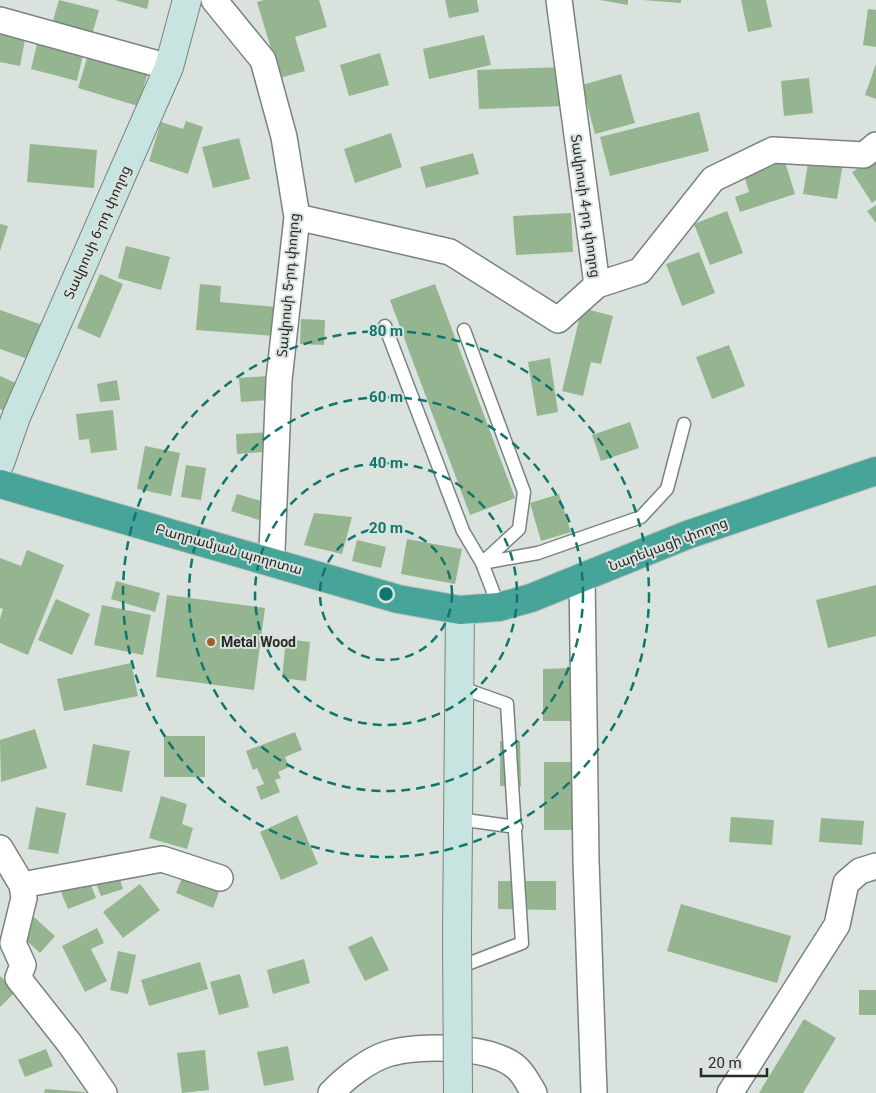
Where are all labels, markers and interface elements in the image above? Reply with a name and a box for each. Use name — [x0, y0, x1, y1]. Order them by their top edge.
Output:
street label: Տավրոսի 4-րդ փողոց — [568, 133, 604, 279]
street label: Տավրոսի 6-րդ փողոց — [60, 163, 134, 301]
street label: Տավրոսի 5-րդ փողոց — [274, 212, 302, 358]
text: 80 m — [369, 322, 403, 340]
text: 60 m — [369, 388, 403, 406]
text: 40 m — [369, 454, 403, 472]
street label: Նարեկացի փողոց — [606, 514, 730, 574]
text: 20 m — [369, 519, 403, 537]
street label: Բաղրամյան պողոտա — [154, 520, 304, 578]
centre of rings — [377, 585, 395, 603]
place label: Metal Wood — [221, 634, 296, 650]
marker: Metal Wood — [205, 636, 217, 648]
scale bar — [701, 1046, 767, 1078]
text: 20 m — [708, 1054, 742, 1072]

